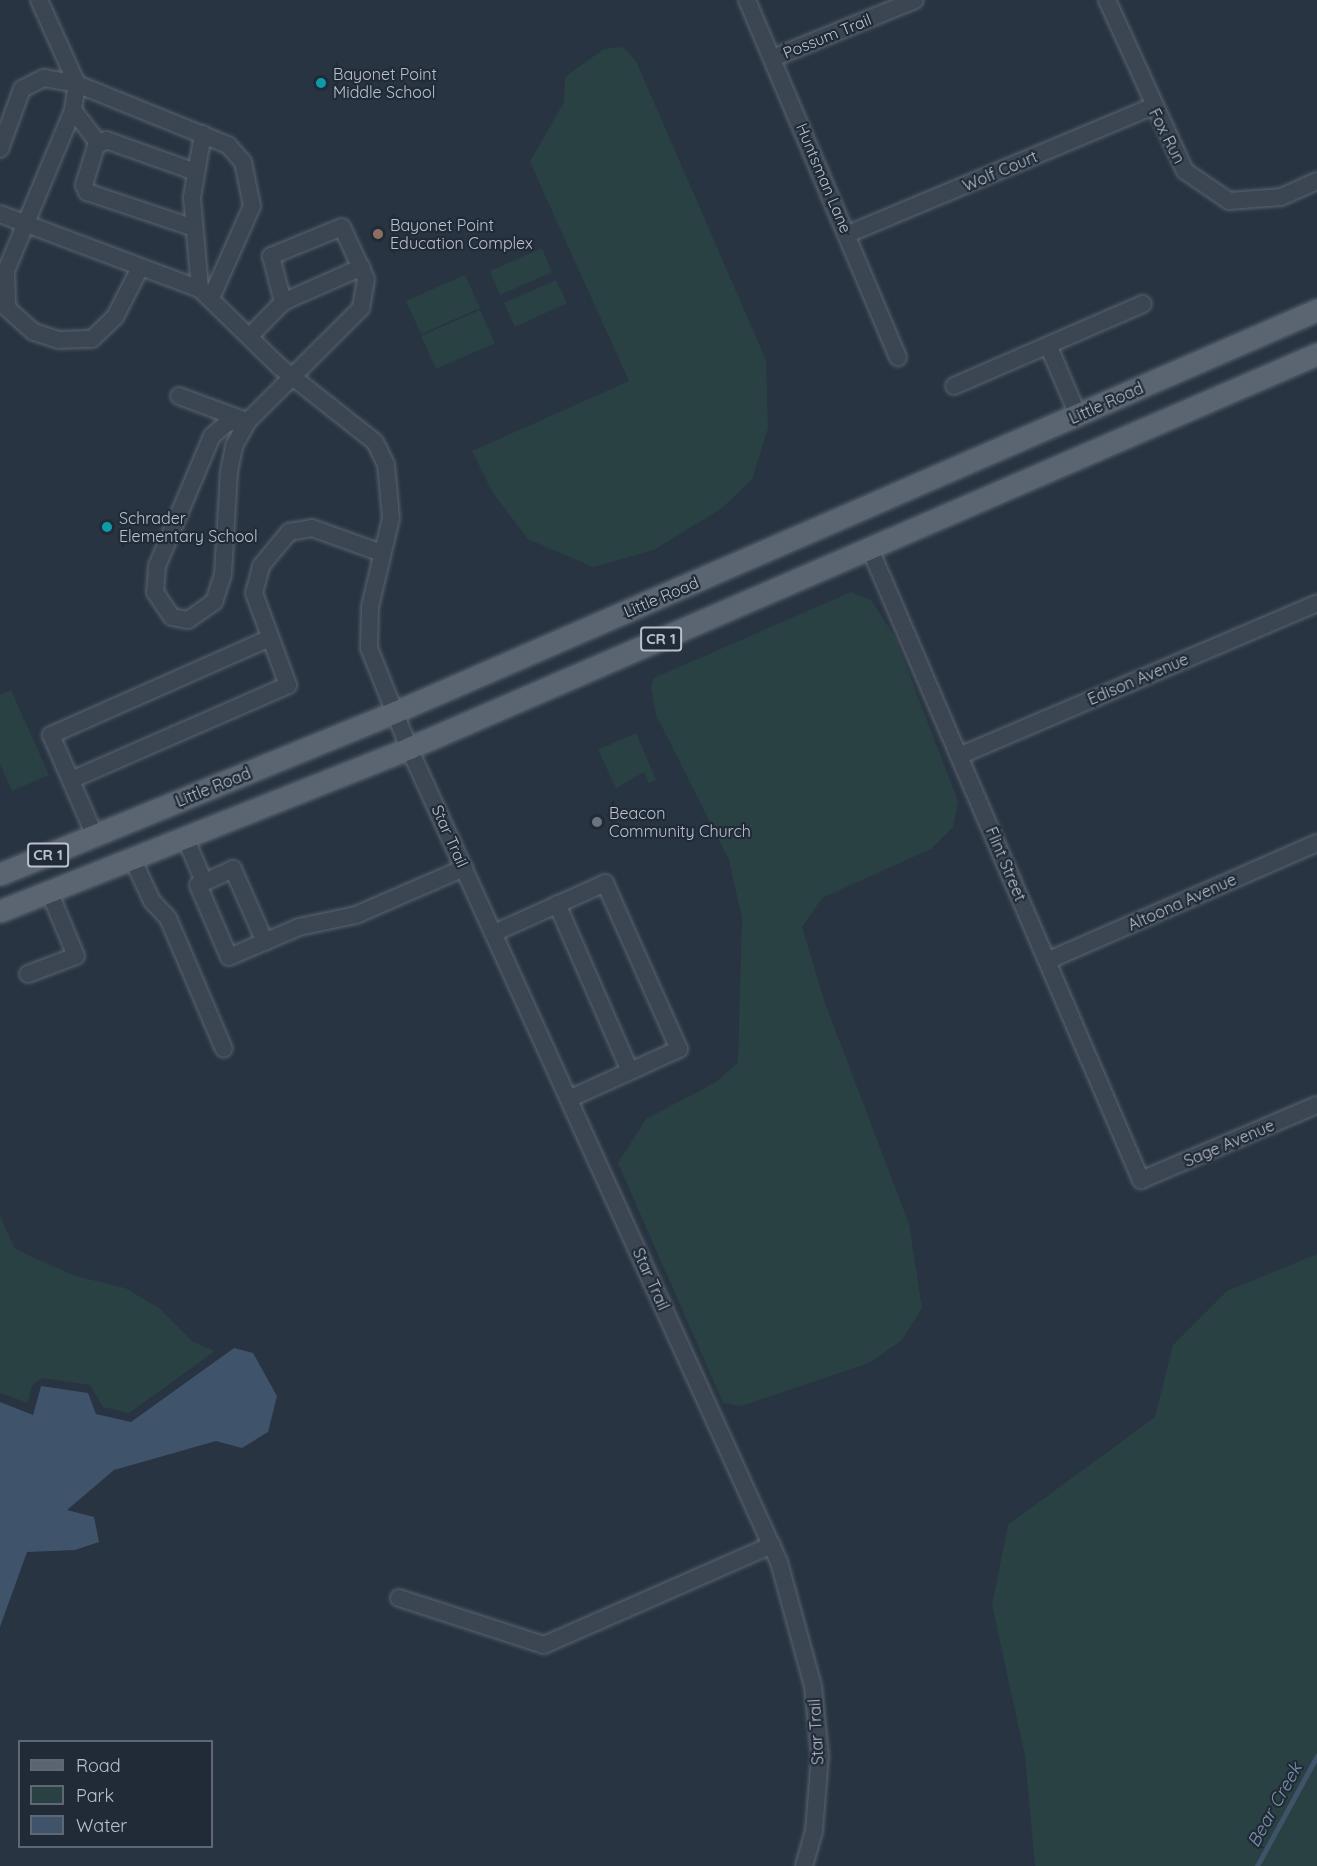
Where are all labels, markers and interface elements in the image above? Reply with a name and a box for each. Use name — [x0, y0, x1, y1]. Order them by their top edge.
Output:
street label: Possum Trail — [780, 10, 874, 62]
place label: Bayonet Point Middle School — [333, 64, 437, 102]
marker: Bayonet Point Middle School — [314, 76, 328, 90]
street label: Fox Run — [1145, 105, 1189, 167]
street label: Huntsman Lane — [792, 120, 856, 236]
street label: Wolf Court — [960, 147, 1040, 195]
place label: Bayonet Point Education Complex — [390, 215, 533, 253]
marker: Bayonet Point Education Complex — [371, 227, 385, 241]
street label: Little Road — [1066, 378, 1146, 428]
place label: Schrader Elementary School — [119, 508, 258, 546]
marker: Schrader Elementary School — [100, 520, 114, 534]
street label: Little Road — [621, 573, 701, 621]
road number: CR 1 — [640, 627, 682, 651]
street label: Edison Avenue — [1085, 649, 1191, 709]
street label: Little Road — [173, 763, 253, 811]
street label: Star Trail — [428, 802, 472, 870]
place label: Beacon Community Church — [609, 803, 751, 841]
marker: Beacon Community Church — [590, 815, 604, 829]
street label: Flint Street — [982, 824, 1030, 904]
road number: CR 1 — [27, 843, 69, 867]
street label: Altoona Avenue — [1125, 869, 1239, 935]
street label: Sage Avenue — [1181, 1115, 1277, 1171]
street label: Star Trail — [629, 1245, 673, 1313]
street label: Star Trail — [805, 1698, 827, 1766]
legend — [18, 1740, 213, 1848]
text: Road — [76, 1754, 121, 1777]
water label: Bear Creek — [1243, 1759, 1307, 1851]
text: Park — [76, 1784, 114, 1807]
text: Water — [76, 1814, 127, 1837]

